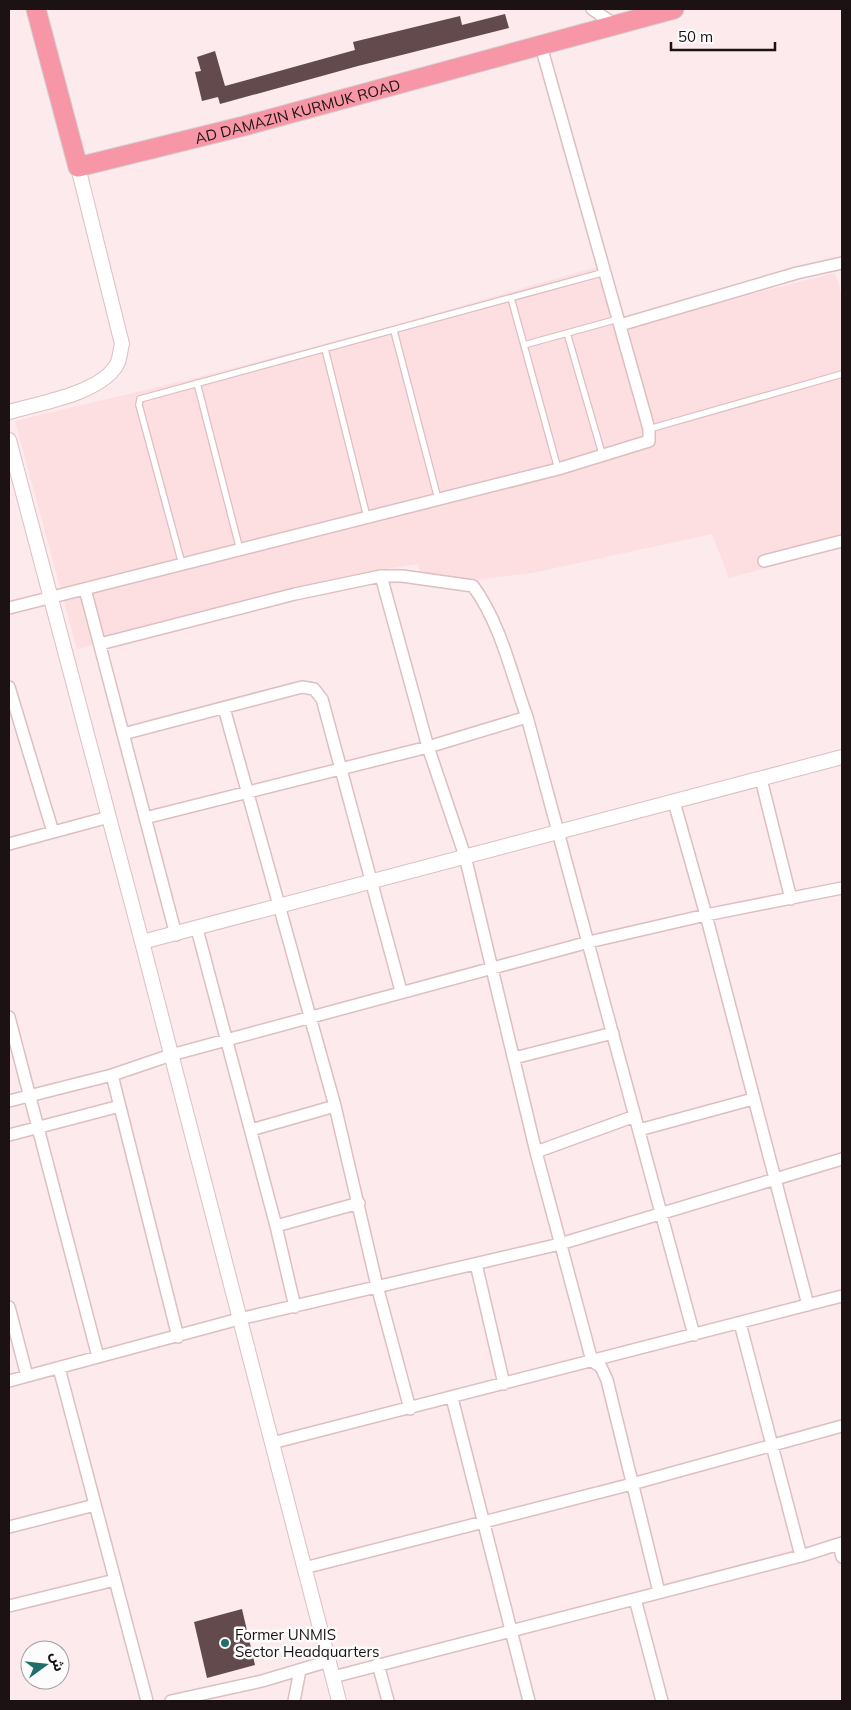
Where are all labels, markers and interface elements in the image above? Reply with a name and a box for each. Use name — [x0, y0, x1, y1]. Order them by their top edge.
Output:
scale bar — [671, 20, 775, 52]
text: 50 m — [678, 27, 713, 46]
street label: AD DAMAZIN KURMUK ROAD — [193, 74, 402, 147]
place label: Former UNMIS Sector Headquarters — [235, 1625, 379, 1661]
marker: Former UNMIS Sector Headquarters — [219, 1637, 231, 1649]
north arrow — [20, 1640, 70, 1690]
text: ش — [46, 1650, 69, 1673]

